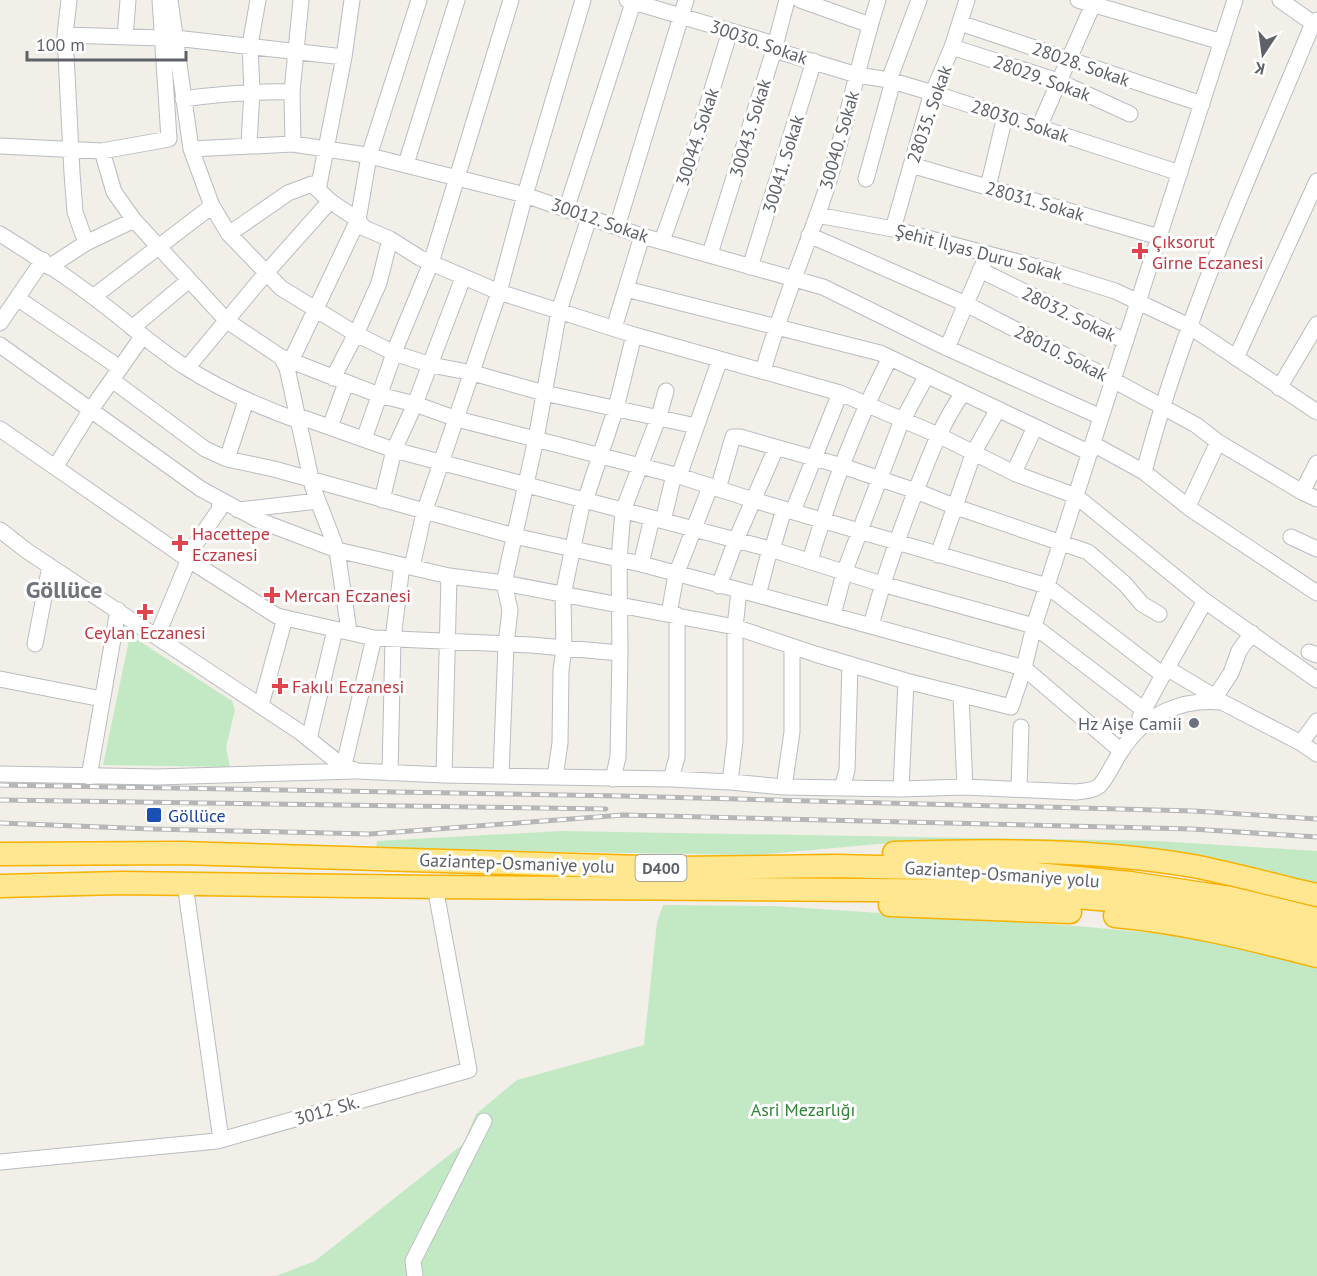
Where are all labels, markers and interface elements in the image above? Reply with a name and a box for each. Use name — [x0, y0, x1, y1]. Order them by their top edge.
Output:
street label: 30030. Sokak — [707, 15, 811, 70]
scale bar — [27, 24, 186, 62]
north arrow — [1233, 24, 1293, 84]
text: 100 m — [36, 33, 85, 56]
street label: 28028. Sokak — [1029, 37, 1133, 92]
street label: 28029. Sokak — [990, 50, 1094, 106]
text: K — [1252, 58, 1267, 79]
street label: 28035. Sokak — [902, 62, 957, 166]
street label: 30043. Sokak — [724, 76, 776, 180]
street label: 30044. Sokak — [670, 85, 724, 189]
street label: 30040. Sokak — [814, 88, 864, 192]
street label: 28030. Sokak — [968, 94, 1072, 148]
street label: 30041. Sokak — [757, 112, 809, 216]
street label: 28031. Sokak — [983, 176, 1087, 226]
street label: 30012. Sokak — [548, 193, 652, 248]
street label: Şehit İlyas Duru Sokak — [893, 219, 1065, 285]
place label: Çıksorut Girne Eczanesi — [1152, 230, 1264, 274]
marker: Çıksorut Girne Eczanesi — [1133, 244, 1147, 258]
street label: 28032. Sokak — [1018, 281, 1120, 347]
street label: 28010. Sokak — [1010, 320, 1112, 386]
place label: Hacettepe Eczanesi — [192, 522, 270, 566]
marker: Hacettepe Eczanesi — [173, 536, 187, 550]
district label: Göllüce — [26, 574, 102, 605]
place label: Mercan Eczanesi — [284, 584, 411, 607]
marker: Mercan Eczanesi — [265, 588, 279, 602]
marker: Ceylan Eczanesi — [138, 605, 152, 619]
place label: Ceylan Eczanesi — [84, 621, 206, 644]
place label: Fakılı Eczanesi — [292, 675, 404, 698]
marker: Fakılı Eczanesi — [273, 679, 287, 693]
place label: Hz Aişe Camii — [1078, 712, 1182, 735]
marker: Hz Aişe Camii — [1187, 716, 1201, 730]
place label: Göllüce — [168, 804, 226, 827]
marker: Göllüce — [145, 806, 163, 824]
street label: Gaziantep-Osmaniye yolu — [419, 848, 615, 878]
road number: D400 — [636, 855, 686, 881]
street label: Gaziantep-Osmaniye yolu — [904, 856, 1100, 892]
street label: 3012 Sk. — [292, 1090, 362, 1130]
park label: Asri Mezarlığı — [751, 1098, 855, 1121]

